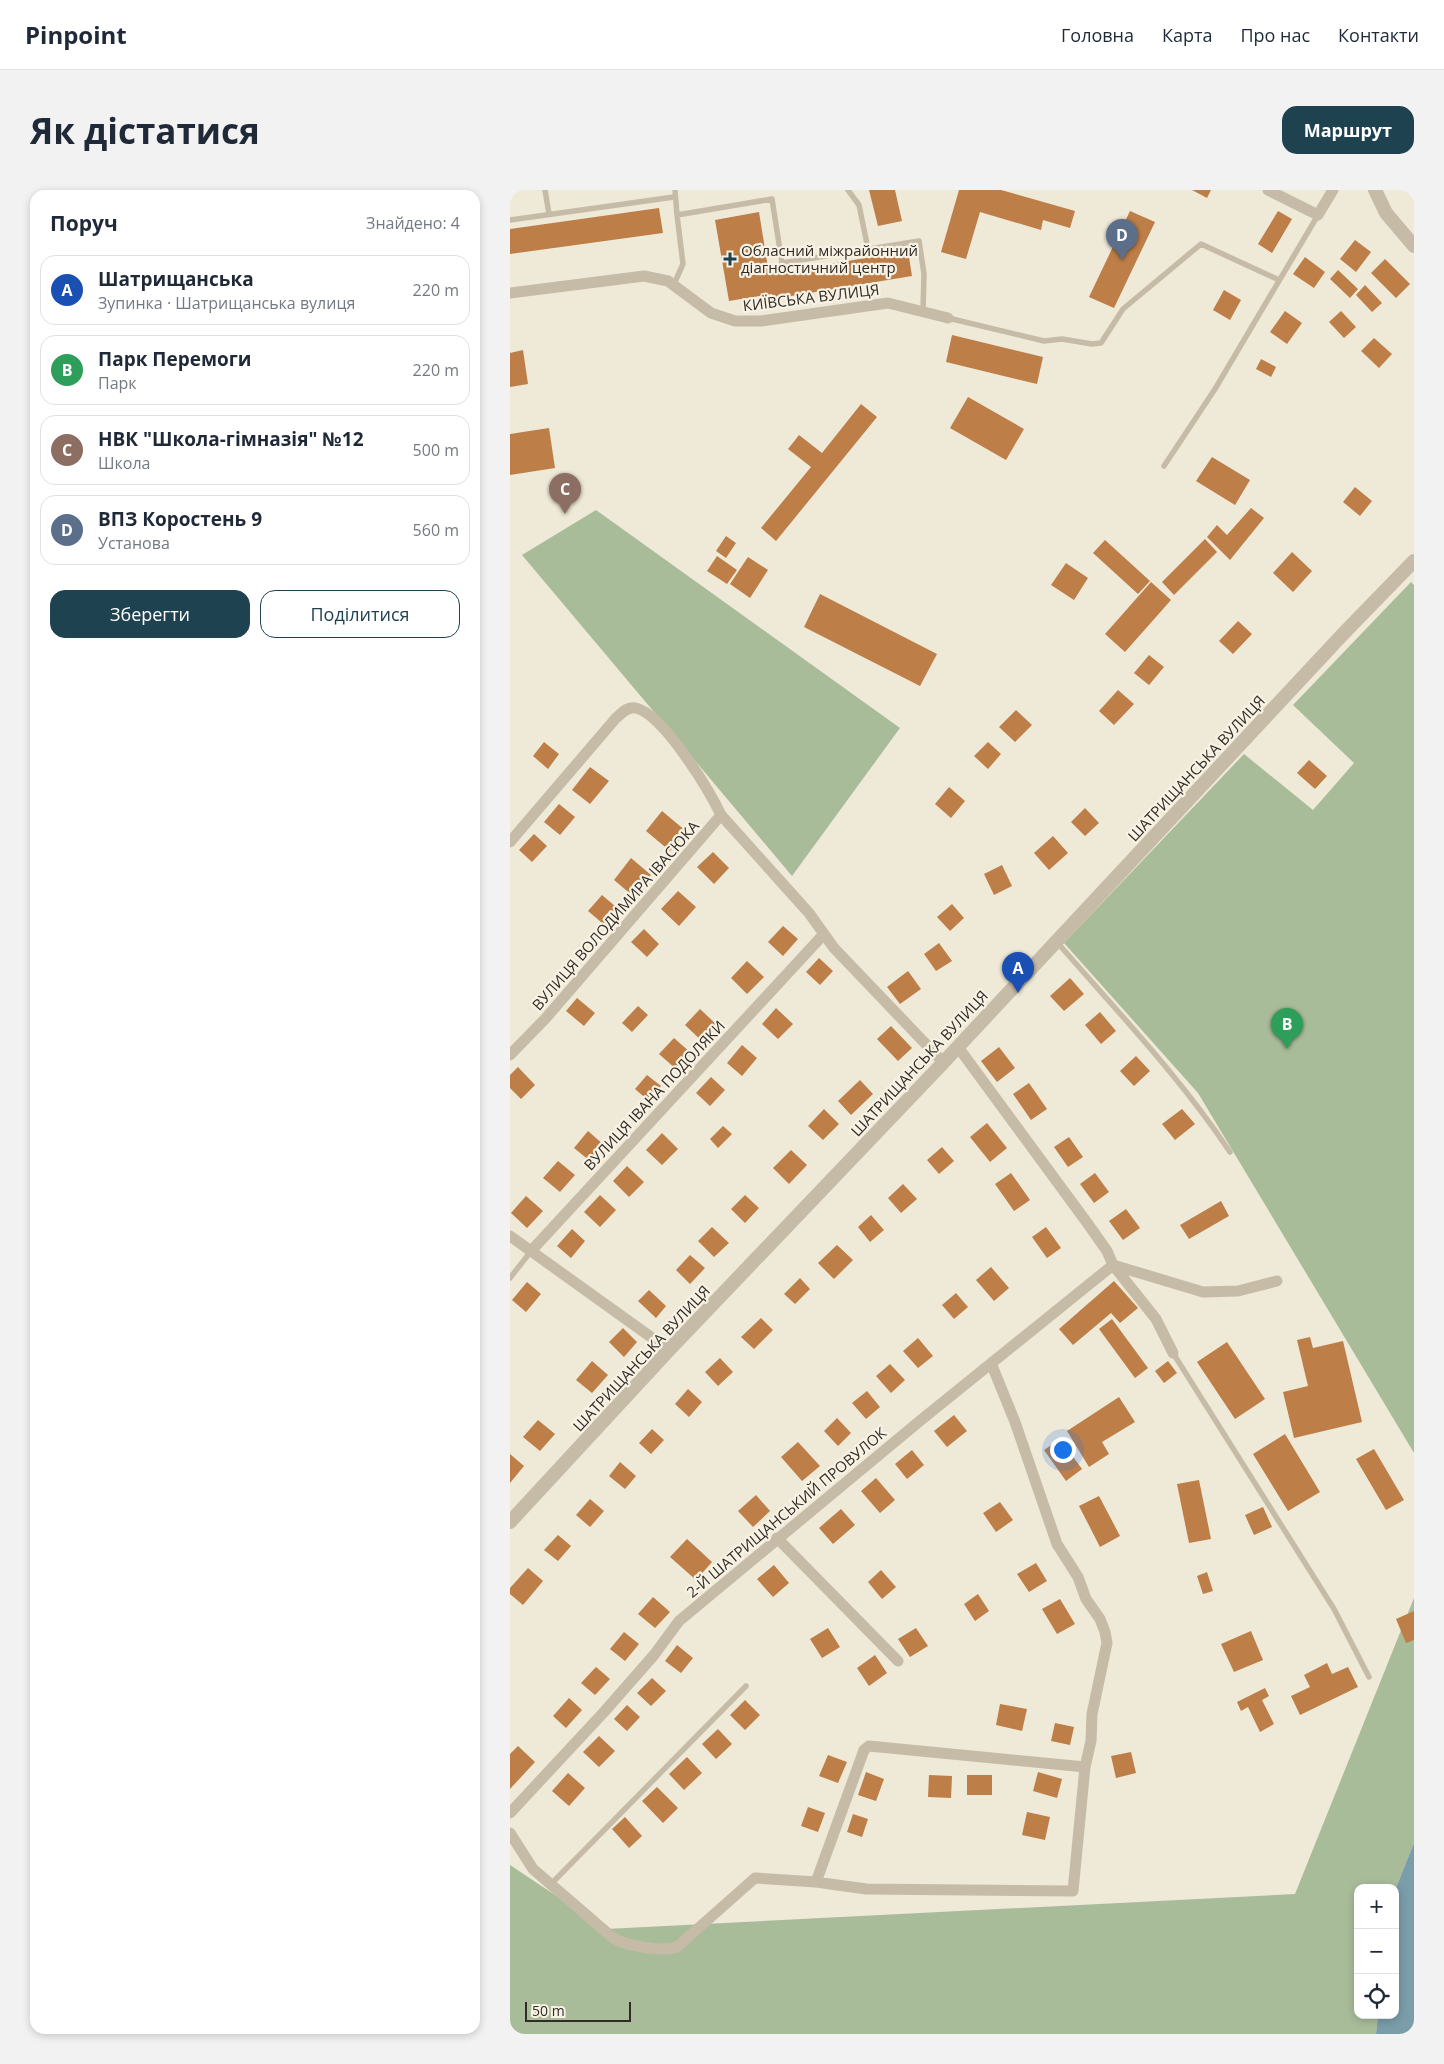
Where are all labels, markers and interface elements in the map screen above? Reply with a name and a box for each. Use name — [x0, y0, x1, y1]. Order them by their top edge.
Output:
text: Pinpoint — [25, 18, 127, 51]
text: Головна — [1061, 23, 1134, 47]
text: Карта — [1162, 23, 1212, 47]
text: Про нас — [1240, 23, 1310, 47]
text: Контакти — [1338, 23, 1419, 47]
button: Маршрут — [1282, 106, 1414, 154]
text: Як дістатися — [30, 107, 260, 154]
text: Поруч — [50, 209, 118, 237]
text: Знайдено: 4 — [366, 212, 460, 234]
pin: D — [1106, 219, 1138, 260]
place label: Обласний міжрайонний діагностичний центр — [741, 240, 918, 277]
marker: Обласний міжрайонний діагностичний центр — [723, 252, 737, 266]
text: Шатрищанська — [98, 266, 254, 292]
text: A — [61, 279, 73, 301]
text: 220 m — [413, 279, 459, 301]
street label: КИЇВСЬКА ВУЛИЦЯ — [742, 279, 880, 315]
text: Зупинка · Шатрищанська вулиця — [98, 292, 355, 314]
text: Парк Перемоги — [98, 346, 252, 372]
text: B — [62, 359, 72, 381]
text: 220 m — [413, 359, 459, 381]
text: Парк — [98, 372, 137, 394]
text: НВК "Школа-гімназія" №12 — [98, 426, 364, 452]
text: C — [62, 439, 72, 461]
text: 500 m — [413, 439, 459, 461]
text: Школа — [98, 452, 150, 474]
pin: C — [549, 473, 581, 514]
text: ВПЗ Коростень 9 — [98, 506, 262, 532]
text: D — [61, 519, 73, 541]
text: 560 m — [413, 519, 459, 541]
text: Установа — [98, 532, 170, 554]
button: Зберегти — [50, 590, 250, 638]
button: Поділитися — [260, 590, 460, 638]
street label: ШАТРИЩАНСЬКА ВУЛИЦЯ — [1123, 691, 1269, 845]
street label: ВУЛИЦЯ ВОЛОДИМИРА ІВАСЮКА — [527, 816, 703, 1014]
pin: A — [1002, 952, 1034, 993]
street label: ШАТРИЩАНСЬКА ВУЛИЦЯ — [846, 986, 992, 1140]
pin: B — [1271, 1008, 1303, 1049]
street label: ВУЛИЦЯ ІВАНА ПОДОЛЯКИ — [579, 1016, 729, 1174]
street label: ШАТРИЩАНСЬКА ВУЛИЦЯ — [568, 1281, 714, 1435]
street label: 2-Й ШАТРИЩАНСЬКИЙ ПРОВУЛОК — [682, 1422, 891, 1602]
your location — [1050, 1437, 1076, 1463]
map controls — [1354, 1884, 1399, 2019]
button: + — [1354, 1884, 1399, 1929]
button: − — [1354, 1929, 1399, 1974]
button: locate — [1354, 1974, 1399, 2019]
scale bar — [525, 1999, 631, 2022]
text: 50 m — [532, 2001, 565, 2020]

